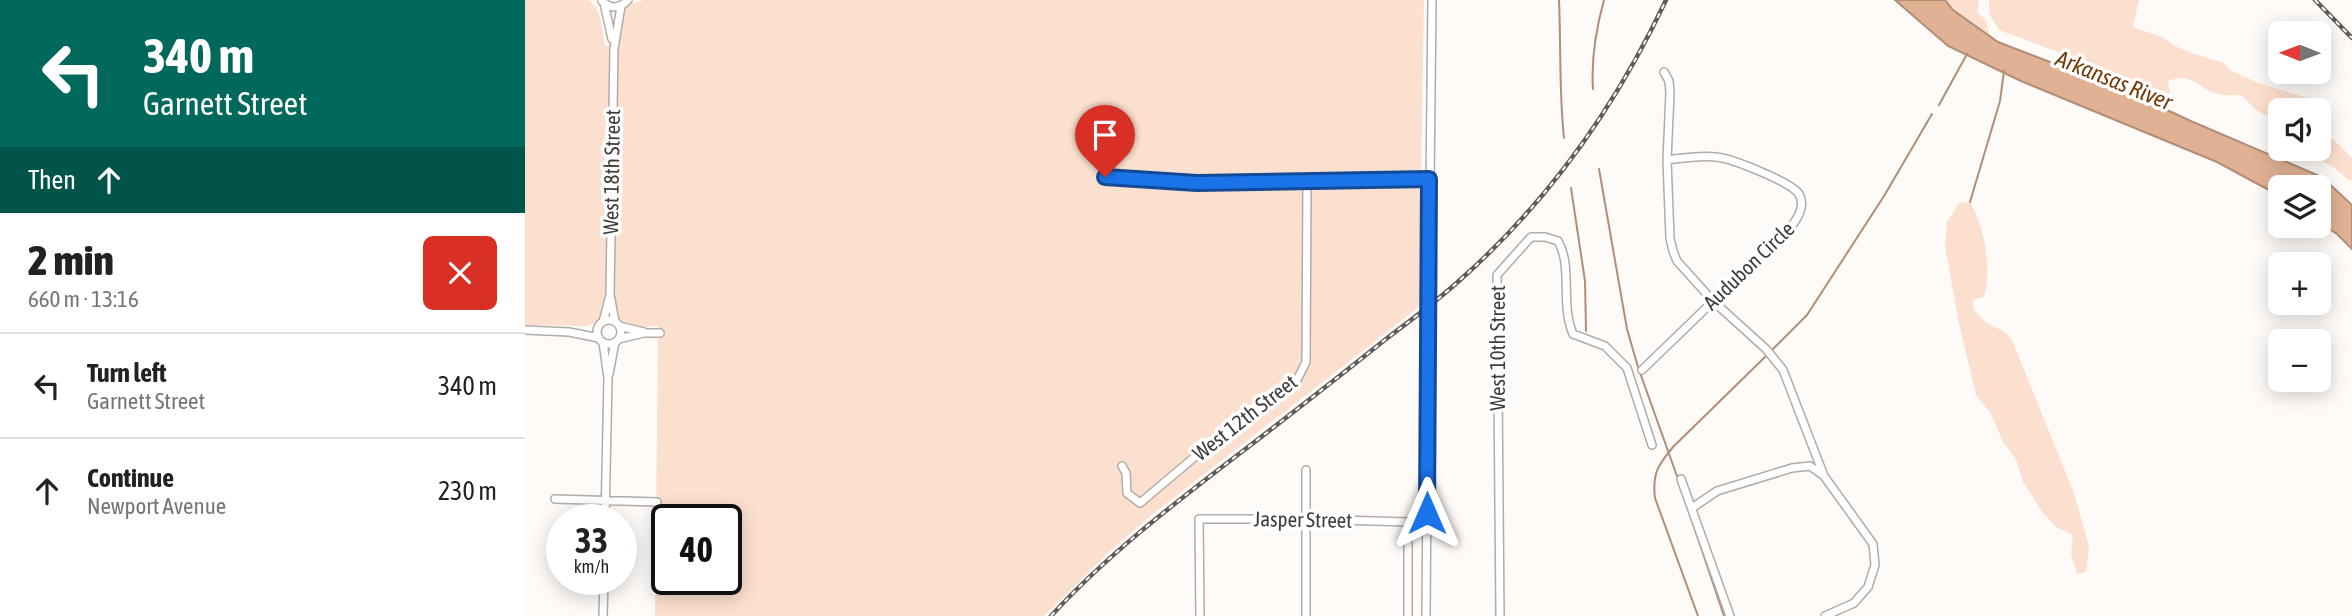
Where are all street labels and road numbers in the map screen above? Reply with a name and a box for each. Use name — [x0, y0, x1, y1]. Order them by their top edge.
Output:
street label: West 18th Street — [598, 109, 624, 235]
street label: Audubon Circle — [1698, 216, 1799, 314]
street label: West 10th Street — [1485, 285, 1509, 411]
street label: West 12th Street — [1188, 369, 1301, 465]
street label: Jasper Street — [1254, 506, 1352, 532]

